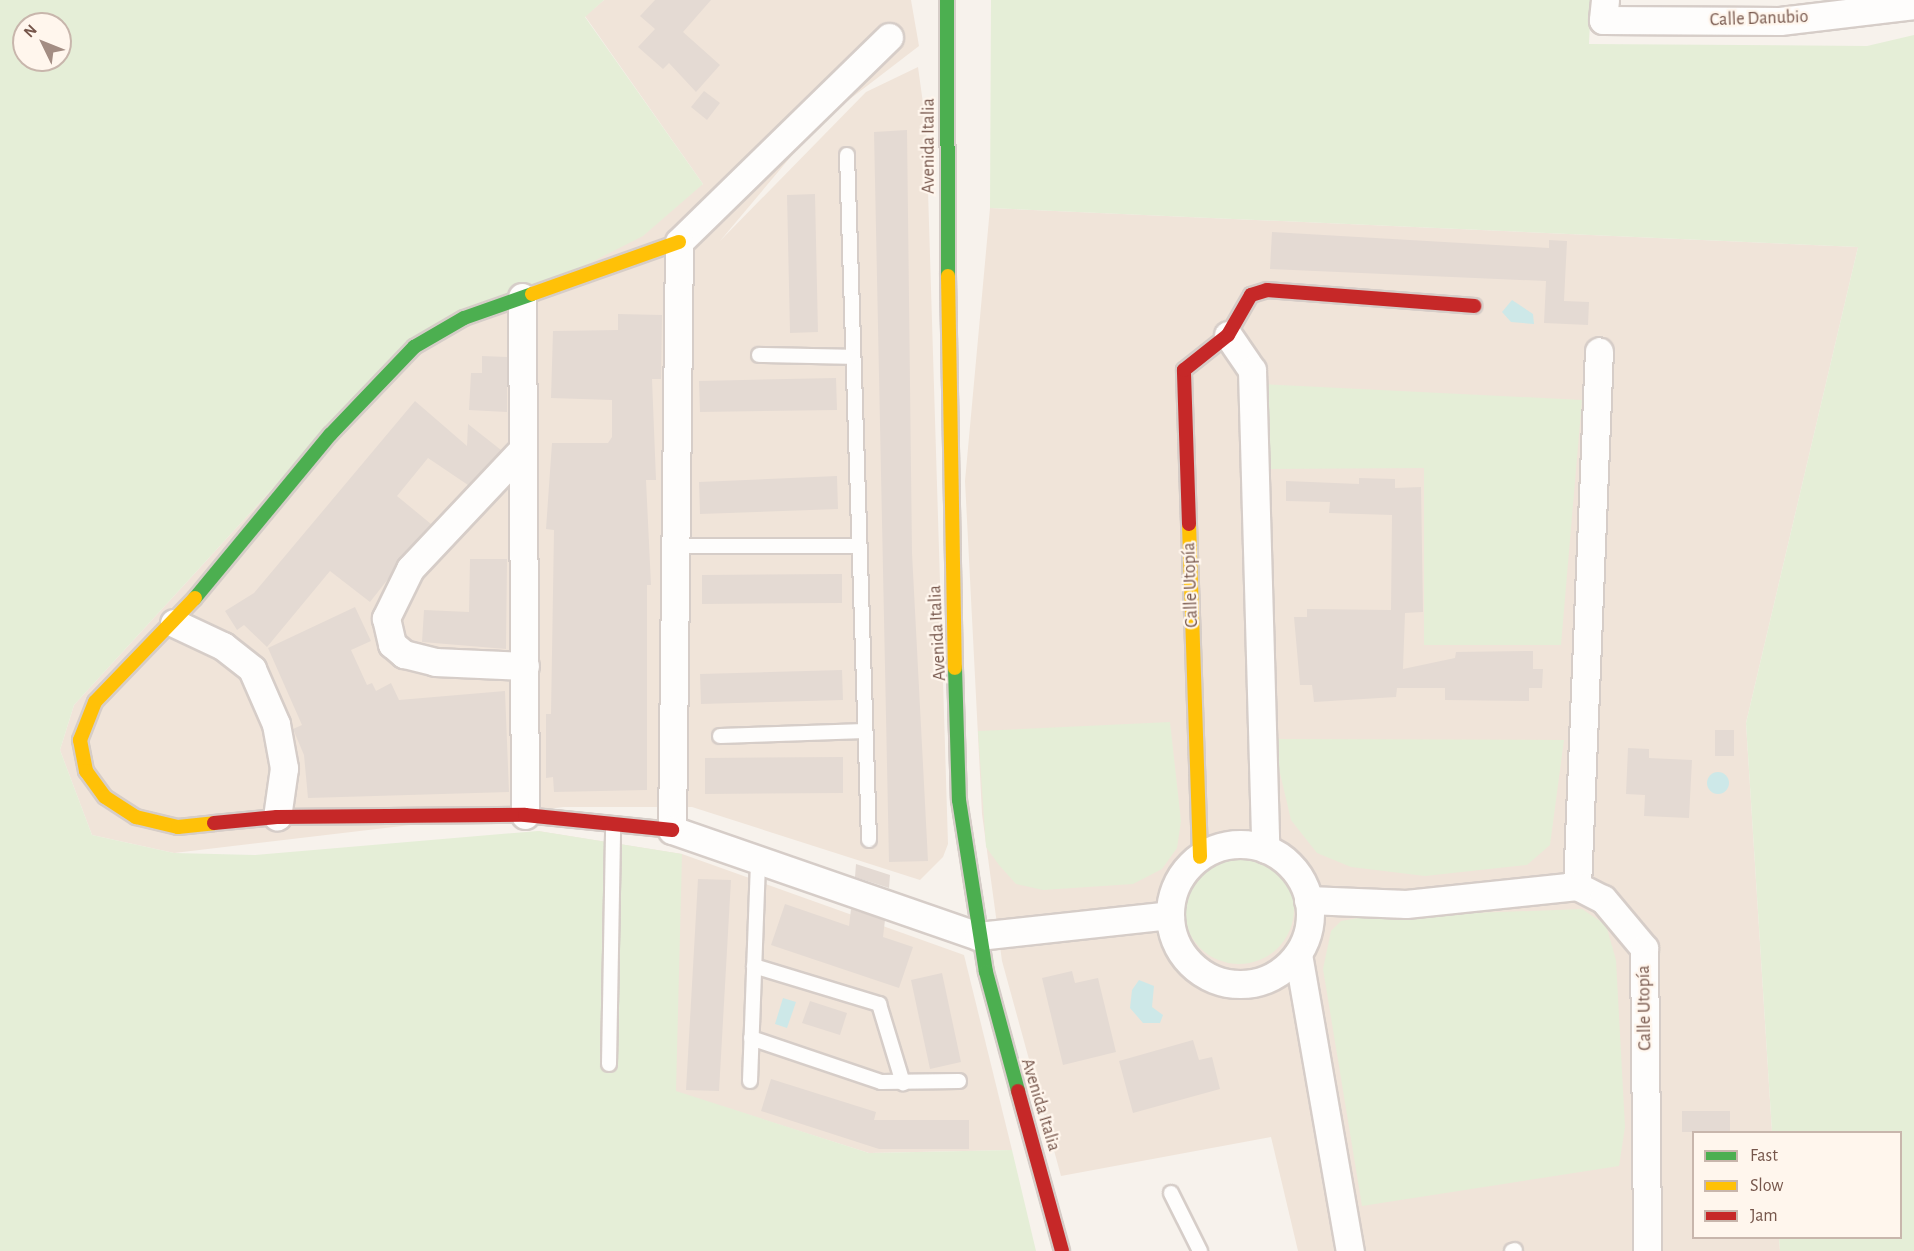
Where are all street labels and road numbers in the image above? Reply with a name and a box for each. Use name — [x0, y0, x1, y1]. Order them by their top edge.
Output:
street label: Calle Danubio — [1709, 6, 1809, 32]
street label: Avenida Italia — [918, 98, 940, 194]
street label: Calle Utopía — [1179, 542, 1203, 628]
street label: Avenida Italia — [925, 585, 951, 681]
street label: Calle Utopía — [1633, 965, 1657, 1051]
street label: Avenida Italia — [1016, 1056, 1064, 1154]

